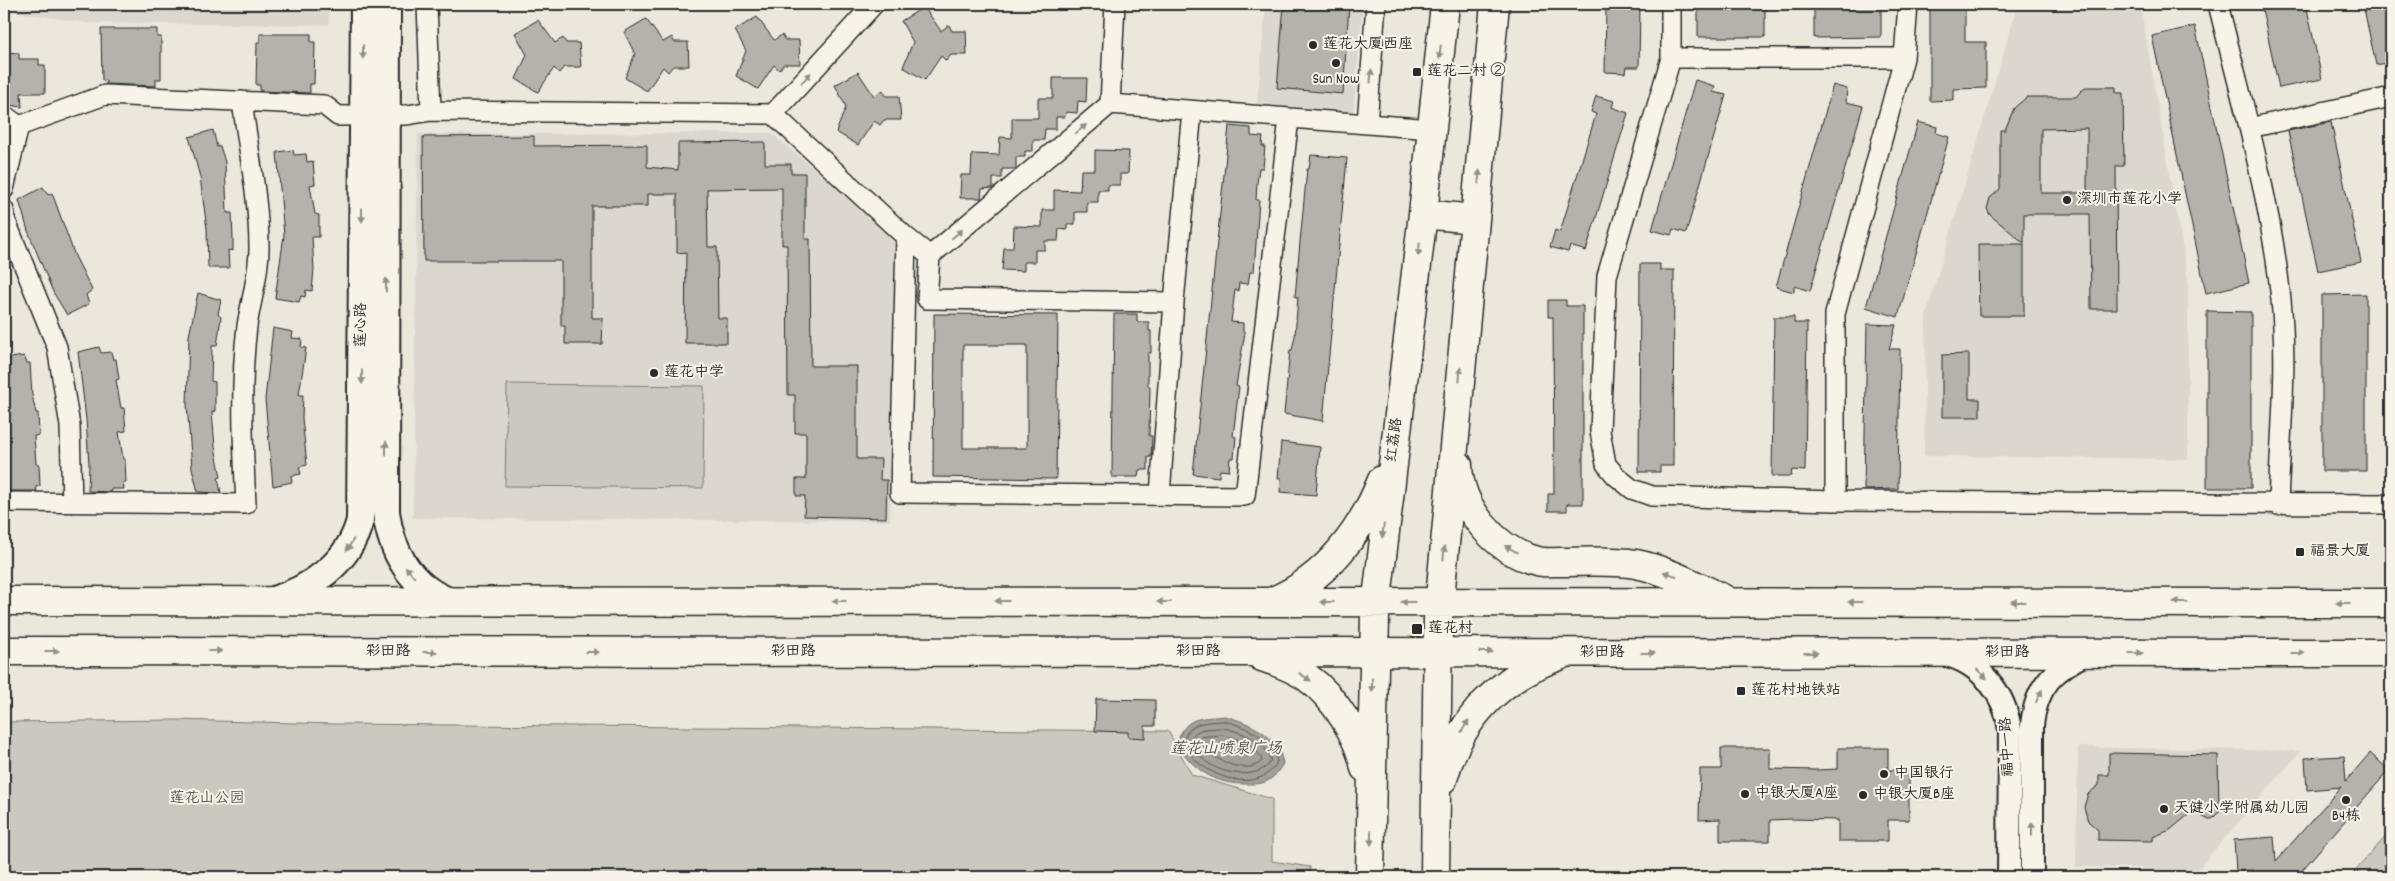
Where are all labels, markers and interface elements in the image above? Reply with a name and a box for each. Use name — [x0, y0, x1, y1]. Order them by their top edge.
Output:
place label: 莲花大厦西座 — [1323, 34, 1413, 56]
marker: 莲花大厦西座 — [1307, 39, 1319, 51]
one-way arrow — [359, 45, 367, 61]
one-way arrow — [1436, 45, 1444, 61]
marker: Sun Now — [1330, 57, 1342, 69]
place label: 莲花二村 ② — [1427, 61, 1505, 83]
marker: 莲花二村 ② — [1411, 66, 1423, 78]
one-way arrow — [1367, 68, 1375, 84]
place label: Sun Now — [1312, 69, 1360, 91]
one-way arrow — [800, 72, 812, 84]
one-way arrow — [1075, 123, 1087, 135]
one-way arrow — [1475, 169, 1483, 185]
place label: 深圳市莲花小学 — [2077, 189, 2182, 211]
marker: 深圳市莲花小学 — [2061, 194, 2073, 206]
one-way arrow — [358, 207, 366, 223]
one-way arrow — [950, 228, 963, 239]
one-way arrow — [1415, 241, 1423, 257]
one-way arrow — [382, 277, 390, 293]
street label: 莲心路 — [351, 302, 373, 348]
place label: 莲花中学 — [664, 362, 724, 384]
one-way arrow — [1457, 366, 1465, 382]
marker: 莲花中学 — [648, 367, 660, 379]
one-way arrow — [358, 370, 366, 386]
street label: 红荔路 — [1381, 416, 1409, 464]
one-way arrow — [382, 440, 390, 456]
one-way arrow — [1379, 524, 1387, 540]
one-way arrow — [346, 538, 355, 551]
place label: 福景大厦 — [2310, 541, 2370, 563]
one-way arrow — [1440, 545, 1448, 561]
one-way arrow — [1505, 545, 1518, 554]
marker: 福景大厦 — [2294, 546, 2306, 558]
one-way arrow — [404, 567, 416, 579]
one-way arrow — [1662, 570, 1677, 578]
one-way arrow — [831, 597, 847, 605]
one-way arrow — [994, 597, 1010, 605]
one-way arrow — [1156, 598, 1172, 606]
one-way arrow — [1319, 598, 1335, 606]
one-way arrow — [1399, 598, 1415, 606]
one-way arrow — [1847, 598, 1863, 606]
one-way arrow — [2009, 598, 2025, 606]
one-way arrow — [2172, 598, 2188, 606]
one-way arrow — [2334, 599, 2350, 607]
place label: 莲花村 — [1428, 618, 1473, 640]
marker: 莲花村 — [1410, 622, 1424, 636]
street label: 彩田路 — [365, 641, 411, 663]
street label: 彩田路 — [770, 641, 816, 663]
street label: 彩田路 — [1175, 641, 1221, 663]
street label: 彩田路 — [1579, 642, 1625, 664]
street label: 彩田路 — [1984, 642, 2030, 664]
one-way arrow — [45, 647, 61, 655]
one-way arrow — [207, 647, 223, 655]
one-way arrow — [422, 648, 438, 656]
one-way arrow — [585, 648, 601, 656]
one-way arrow — [1478, 648, 1494, 656]
one-way arrow — [1641, 649, 1657, 657]
one-way arrow — [1803, 649, 1819, 657]
one-way arrow — [2128, 649, 2144, 657]
one-way arrow — [2290, 649, 2306, 657]
one-way arrow — [1975, 668, 1987, 680]
one-way arrow — [1298, 672, 1311, 682]
one-way arrow — [1368, 678, 1376, 694]
place label: 莲花村地铁站 — [1751, 680, 1841, 702]
marker: 莲花村地铁站 — [1735, 685, 1747, 697]
one-way arrow — [2035, 689, 2043, 703]
street label: 福中一路 — [1995, 716, 2021, 778]
one-way arrow — [1461, 720, 1470, 733]
water label: 莲花山喷泉广场 — [1170, 738, 1283, 761]
place label: 中国银行 — [1894, 763, 1954, 785]
marker: 中国银行 — [1878, 768, 1890, 780]
place label: 中银大厦A座 — [1755, 783, 1838, 805]
place label: 中银大厦B座 — [1873, 784, 1955, 806]
park label: 莲花山公园 — [169, 788, 245, 810]
marker: 中银大厦A座 — [1739, 788, 1751, 800]
marker: 中银大厦B座 — [1857, 789, 1869, 801]
marker: B4栋 — [2340, 794, 2352, 806]
place label: 天健小学附属幼儿园 — [2174, 798, 2309, 820]
marker: 天健小学附属幼儿园 — [2158, 803, 2170, 815]
place label: B4栋 — [2332, 806, 2360, 828]
one-way arrow — [2028, 820, 2036, 836]
one-way arrow — [1367, 830, 1375, 846]

